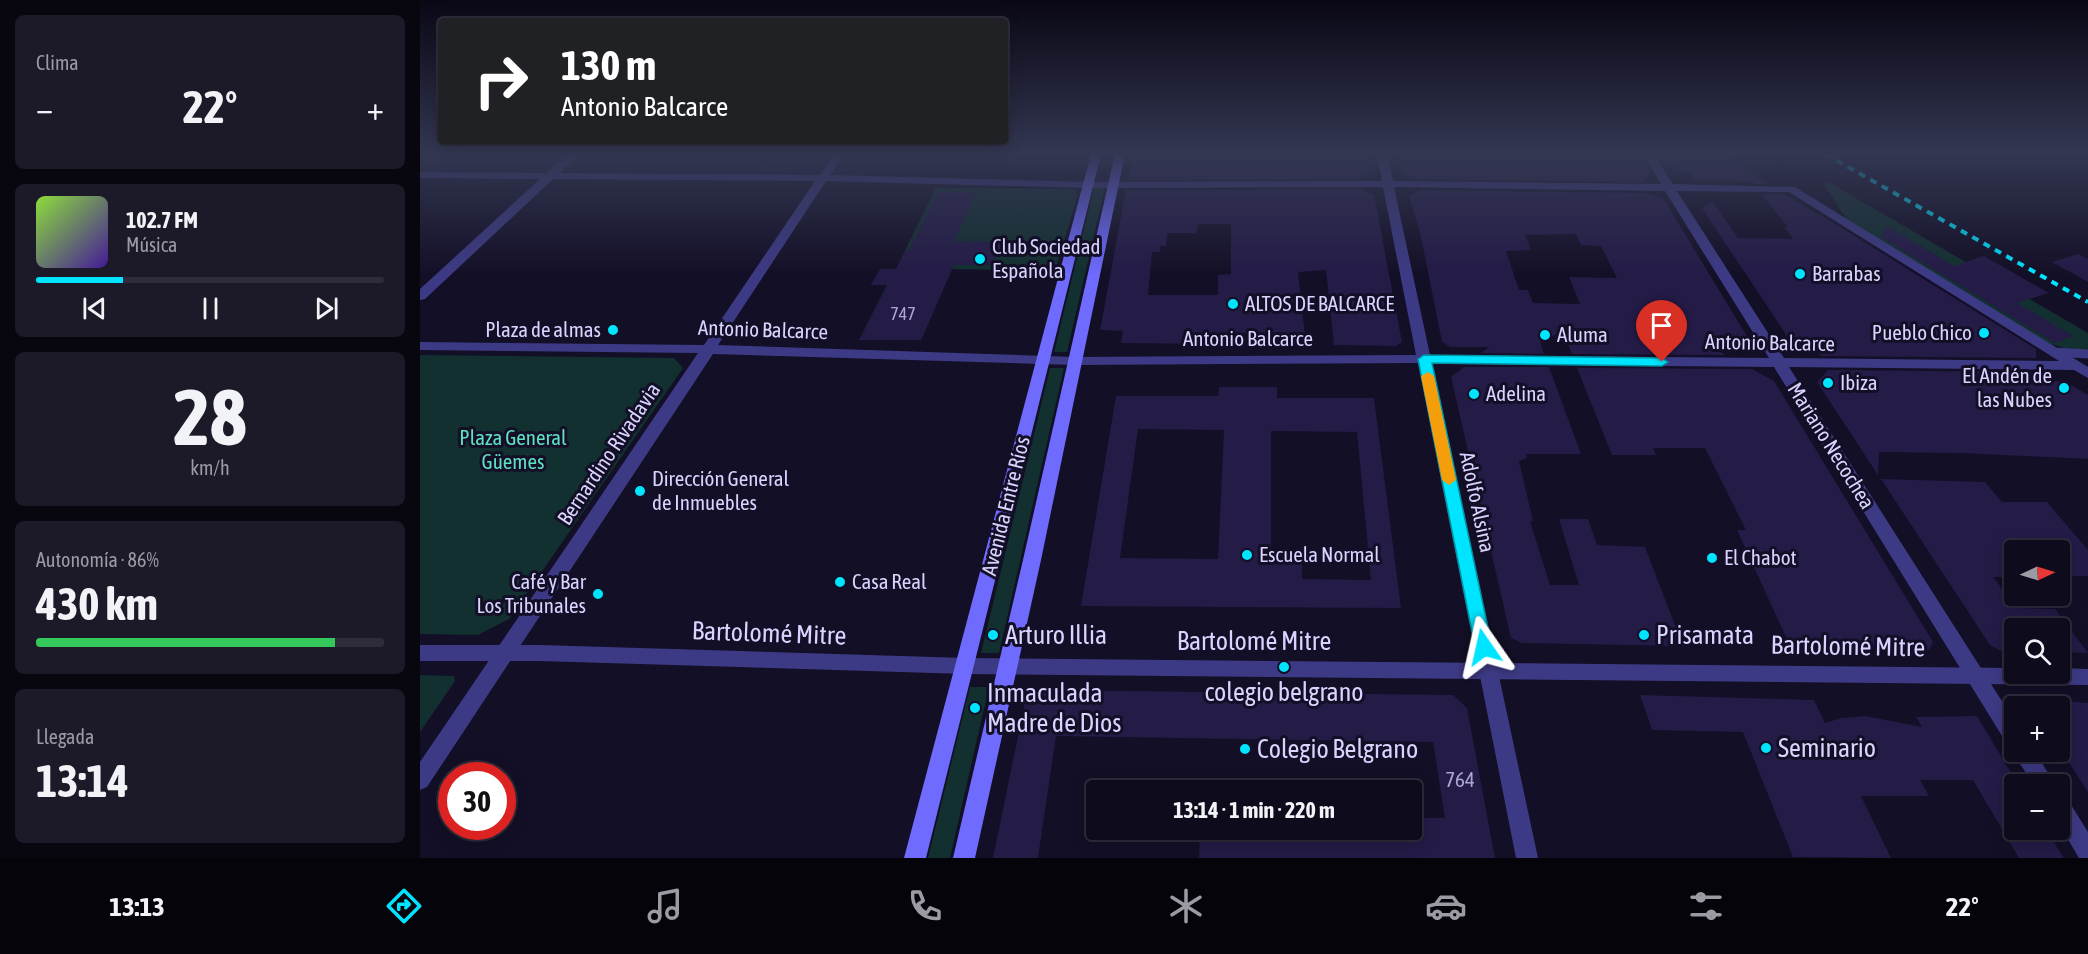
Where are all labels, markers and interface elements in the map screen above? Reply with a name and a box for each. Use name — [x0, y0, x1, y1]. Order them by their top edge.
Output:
text: 130 m — [561, 41, 656, 89]
icon: right — [462, 42, 540, 120]
text: Clima — [36, 51, 79, 74]
text: 22° — [183, 81, 237, 133]
text: − — [36, 89, 53, 127]
text: + — [367, 89, 384, 127]
text: Antonio Balcarce — [561, 91, 728, 122]
text: 102.7 FM — [126, 207, 198, 233]
text: Música — [126, 233, 177, 256]
place label: Club Sociedad Española — [992, 234, 1100, 282]
marker: Club Sociedad Española — [973, 252, 987, 266]
place label: Barrabas — [1812, 261, 1881, 285]
marker: Barrabas — [1793, 267, 1807, 281]
place label: ALTOS DE BALCARCE — [1245, 291, 1394, 315]
icon: previous — [78, 292, 111, 325]
icon: pause — [194, 292, 227, 325]
icon: next — [310, 292, 343, 325]
marker: ALTOS DE BALCARCE — [1226, 297, 1240, 311]
pin — [1636, 300, 1687, 362]
house number: 747 — [890, 303, 916, 324]
icon: arrive — [1645, 309, 1678, 342]
street label: Antonio Balcarce — [698, 315, 828, 343]
place label: Plaza de almas — [485, 317, 601, 341]
place label: Pueblo Chico — [1872, 320, 1972, 344]
place label: Aluma — [1557, 322, 1608, 346]
marker: Plaza de almas — [606, 323, 620, 337]
street label: Antonio Balcarce — [1183, 326, 1313, 350]
marker: Pueblo Chico — [1977, 326, 1991, 340]
marker: Aluma — [1538, 328, 1552, 342]
street label: Antonio Balcarce — [1705, 329, 1835, 355]
place label: El Andén de las Nubes — [1962, 363, 2052, 411]
place label: Ibiza — [1840, 370, 1877, 394]
text: 28 — [173, 372, 247, 462]
marker: Ibiza — [1821, 376, 1835, 390]
street label: Bernardino Rivadavia — [552, 378, 665, 529]
street label: Mariano Necochea — [1783, 378, 1880, 513]
place label: Adelina — [1486, 381, 1546, 405]
marker: El Andén de las Nubes — [2057, 381, 2071, 395]
marker: Adelina — [1467, 387, 1481, 401]
park label: Plaza General Güemes — [459, 425, 567, 473]
street label: Avenida Entre Ríos — [976, 434, 1034, 578]
street label: Adolfo Alsina — [1456, 449, 1500, 554]
text: km/h — [190, 456, 230, 479]
place label: Dirección General de Inmuebles — [652, 466, 789, 514]
marker: Dirección General de Inmuebles — [633, 484, 647, 498]
north arrow — [2004, 540, 2070, 606]
map controls — [2004, 540, 2070, 840]
place label: Escuela Normal — [1259, 542, 1380, 566]
place label: El Chabot — [1724, 545, 1797, 569]
text: Autonomía · 86% — [36, 548, 159, 571]
marker: Escuela Normal — [1240, 548, 1254, 562]
marker: El Chabot — [1705, 551, 1719, 565]
place label: Café y Bar Los Tribunales — [476, 569, 587, 617]
place label: Casa Real — [852, 569, 927, 593]
marker: Casa Real — [833, 575, 847, 589]
text: 430 km — [36, 578, 158, 630]
marker: Café y Bar Los Tribunales — [591, 587, 605, 601]
street label: Bartolomé Mitre — [691, 615, 847, 651]
position arrow — [1452, 615, 1516, 679]
button: search — [2004, 618, 2070, 684]
place label: Arturo Illia — [1005, 620, 1107, 650]
place label: Prisamata — [1656, 620, 1754, 650]
street label: Bartolomé Mitre — [1177, 626, 1331, 656]
marker: Arturo Illia — [986, 628, 1000, 642]
marker: Prisamata — [1637, 628, 1651, 642]
street label: Bartolomé Mitre — [1770, 630, 1926, 662]
marker: colegio belgrano — [1277, 660, 1291, 674]
place label: colegio belgrano — [1204, 677, 1364, 707]
place label: Inmaculada Madre de Dios — [987, 678, 1122, 738]
button: + — [2004, 696, 2070, 762]
marker: Inmaculada Madre de Dios — [968, 701, 982, 715]
text: Llegada — [36, 725, 94, 748]
place label: Seminario — [1778, 733, 1876, 763]
place label: Colegio Belgrano — [1257, 734, 1418, 764]
marker: Seminario — [1759, 741, 1773, 755]
marker: Colegio Belgrano — [1238, 742, 1252, 756]
text: 13:14 — [36, 755, 129, 807]
speed limit sign: 30 — [438, 762, 516, 840]
house number: 764 — [1445, 767, 1475, 791]
button: − — [2004, 774, 2070, 840]
text: 13:14 · 1 min · 220 m — [1173, 797, 1335, 823]
icon: directions — [383, 885, 425, 927]
icon: music — [644, 885, 686, 927]
icon: phone — [904, 885, 946, 927]
icon: climate — [1165, 885, 1207, 927]
icon: car — [1425, 885, 1467, 927]
icon: filters — [1685, 885, 1727, 927]
text: 13:13 — [109, 891, 165, 922]
text: 22° — [1946, 891, 1979, 922]

